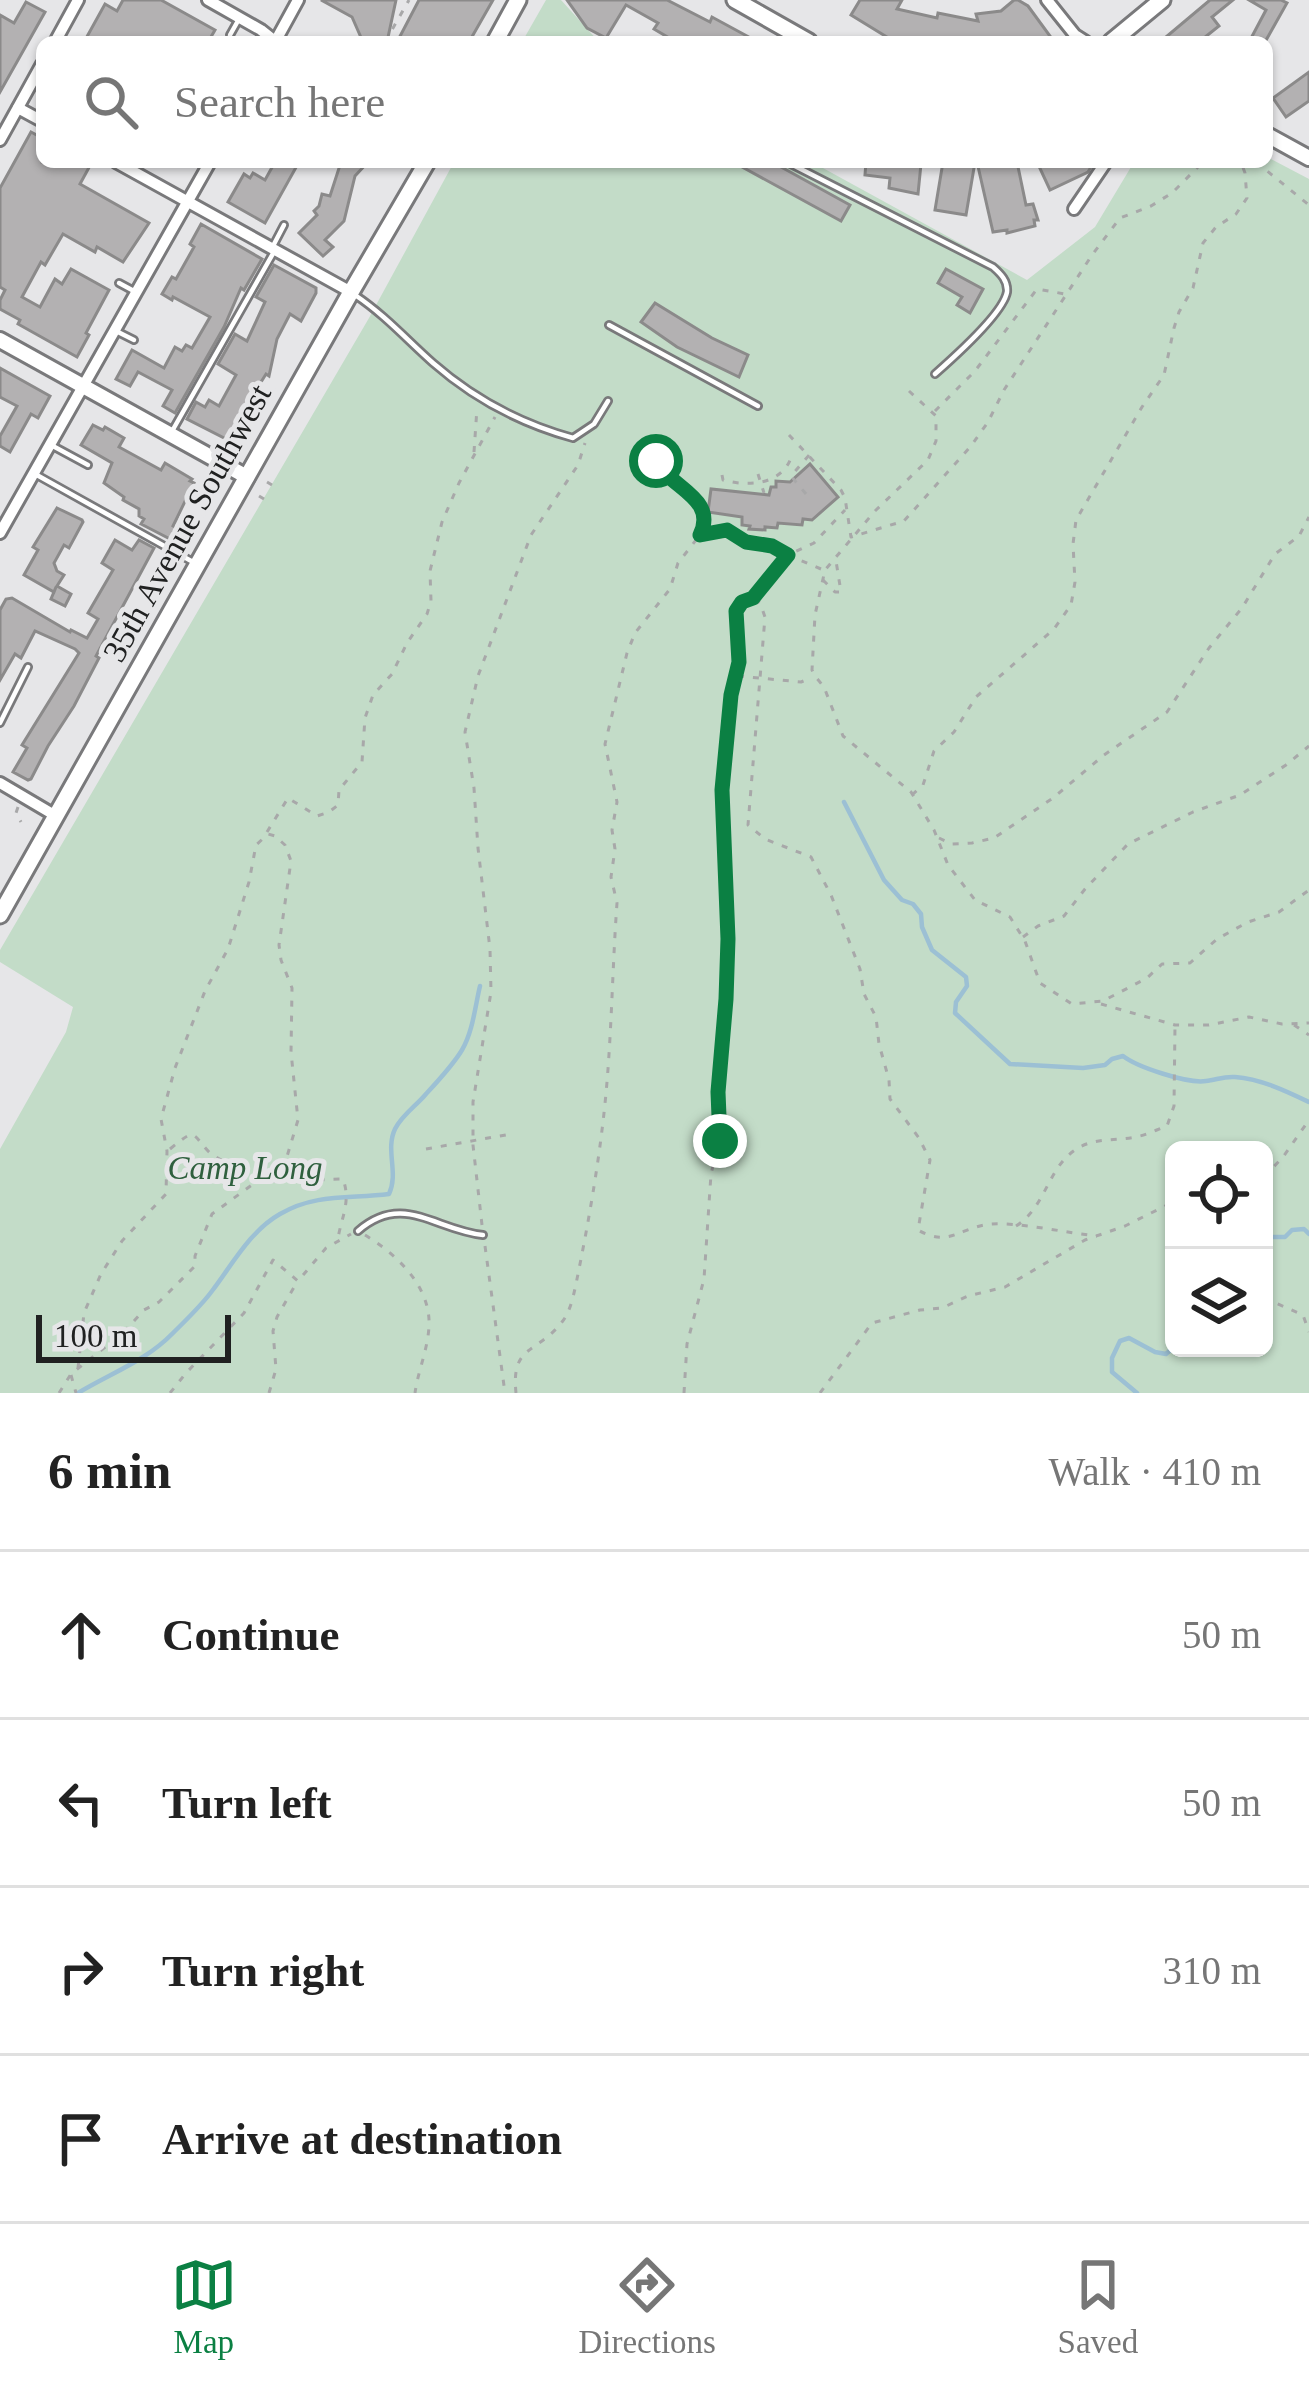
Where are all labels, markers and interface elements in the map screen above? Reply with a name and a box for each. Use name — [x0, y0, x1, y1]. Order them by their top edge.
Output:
search box — [36, 36, 1273, 168]
icon: search — [78, 69, 144, 135]
text: Search here — [174, 77, 385, 127]
street label: 35th Avenue Southwest — [96, 378, 278, 668]
route start — [629, 434, 683, 488]
route end — [693, 1114, 747, 1168]
map controls — [1165, 1141, 1273, 1357]
button: locate — [1165, 1141, 1273, 1249]
park label: Camp Long — [168, 1150, 322, 1186]
button: layers — [1165, 1249, 1273, 1357]
scale bar — [36, 1309, 231, 1362]
text: 100 m — [54, 1318, 137, 1354]
text: 6 min — [48, 1443, 171, 1499]
text: Walk · 410 m — [1049, 1450, 1261, 1493]
icon: ahead — [48, 1602, 114, 1668]
text: Continue — [162, 1610, 340, 1660]
text: 50 m — [1182, 1613, 1261, 1656]
icon: left — [48, 1770, 114, 1836]
text: Turn left — [162, 1778, 332, 1828]
text: 50 m — [1182, 1781, 1261, 1824]
icon: right — [48, 1938, 114, 2004]
text: Turn right — [162, 1946, 364, 1996]
text: 310 m — [1162, 1949, 1261, 1992]
icon: arrive — [48, 2106, 114, 2172]
text: Arrive at destination — [162, 2114, 562, 2164]
tab: Map — [171, 2252, 237, 2361]
tab: Directions — [578, 2252, 716, 2361]
tab: Saved — [1058, 2252, 1138, 2361]

